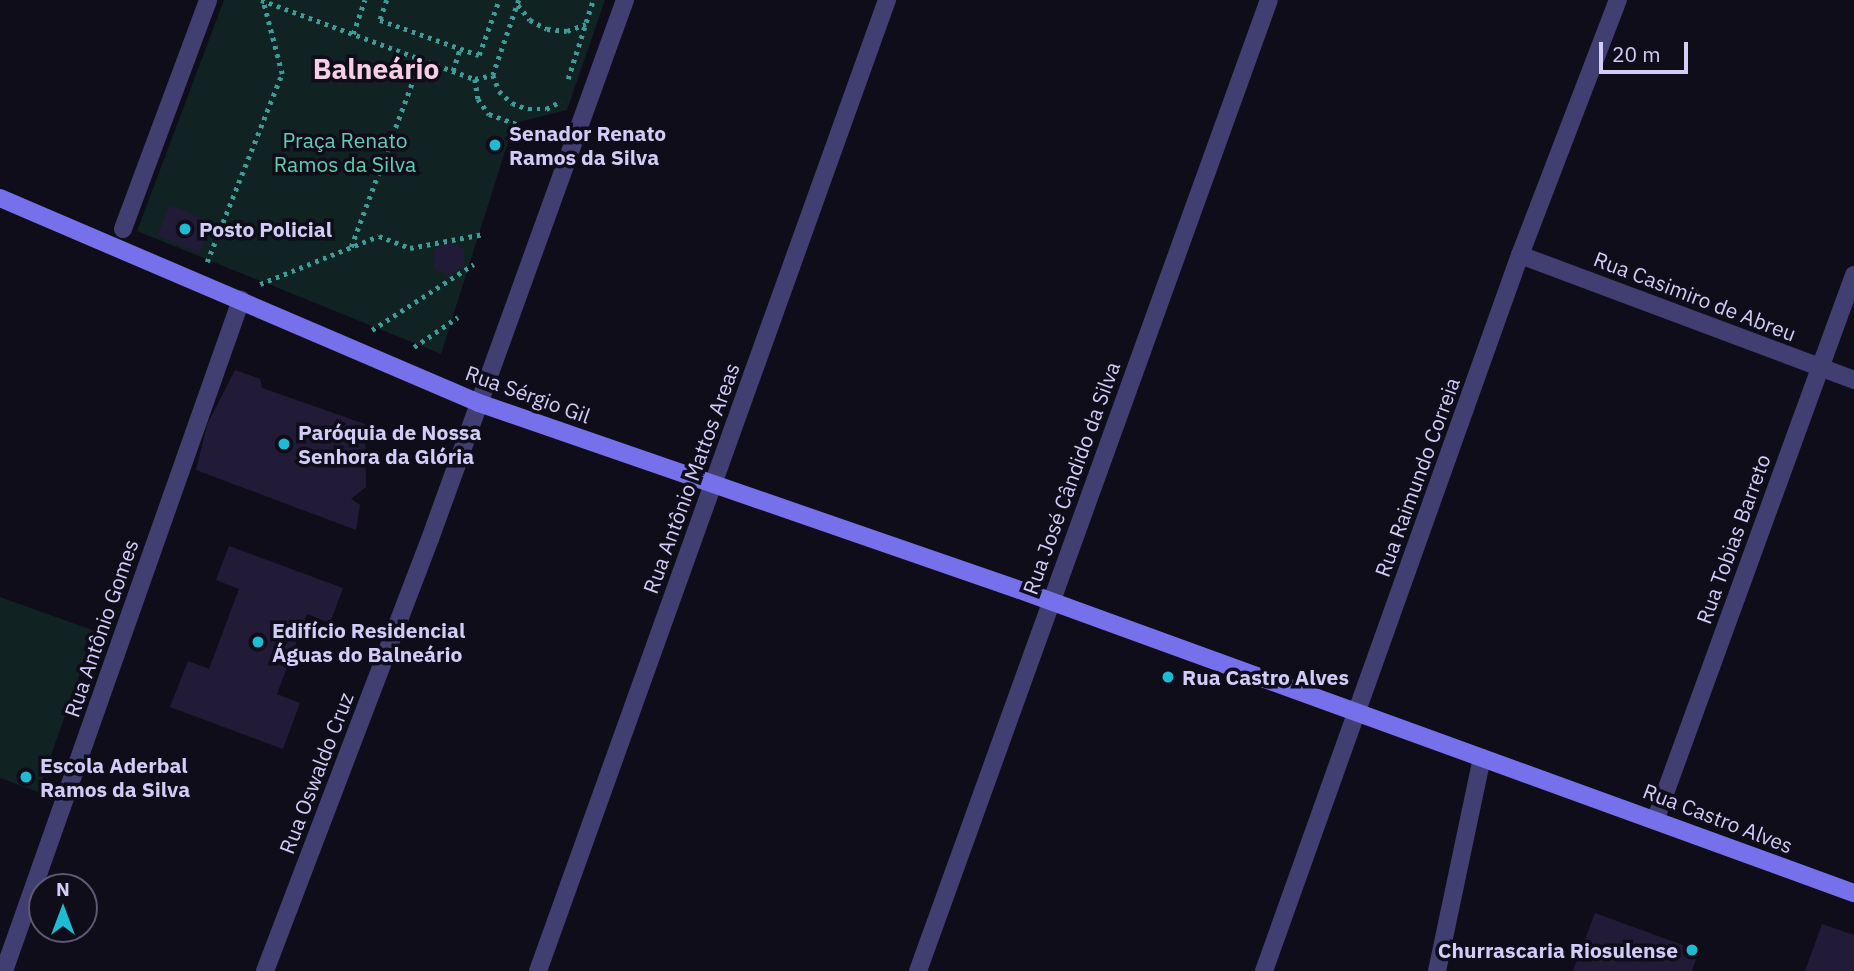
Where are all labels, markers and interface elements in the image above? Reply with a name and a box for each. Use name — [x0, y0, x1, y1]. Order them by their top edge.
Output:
scale bar — [1602, 28, 1691, 72]
text: 20 m — [1612, 40, 1661, 68]
district label: Balneário — [313, 52, 439, 86]
place label: Senador Renato Ramos da Silva — [509, 120, 666, 170]
park label: Praça Renato Ramos da Silva — [274, 127, 416, 177]
marker: Senador Renato Ramos da Silva — [487, 137, 503, 153]
place label: Posto Policial — [199, 216, 332, 242]
marker: Posto Policial — [177, 221, 193, 237]
street label: Rua Casimiro de Abreu — [1590, 246, 1800, 346]
street label: Rua José Cândido da Silva — [1017, 358, 1125, 598]
street label: Rua Antônio Mattos Areas — [638, 359, 744, 597]
street label: Rua Sérgio Gil — [462, 360, 594, 428]
street label: Rua Raimundo Correia — [1369, 374, 1465, 580]
place label: Paróquia de Nossa Senhora da Glória — [298, 419, 481, 469]
marker: Paróquia de Nossa Senhora da Glória — [276, 436, 292, 452]
street label: Rua Tobias Barreto — [1691, 451, 1775, 627]
street label: Rua Antônio Gomes — [59, 536, 143, 720]
place label: Edifício Residencial Águas do Balneário — [272, 617, 465, 667]
marker: Edifício Residencial Águas do Balneário — [250, 634, 266, 650]
place label: Rua Castro Alves — [1182, 664, 1349, 690]
marker: Rua Castro Alves — [1160, 669, 1176, 685]
street label: Rua Oswaldo Cruz — [274, 689, 358, 857]
place label: Escola Aderbal Ramos da Silva — [40, 752, 190, 802]
marker: Escola Aderbal Ramos da Silva — [18, 769, 34, 785]
street label: Rua Castro Alves — [1640, 778, 1796, 858]
north arrow — [28, 873, 98, 943]
text: N — [56, 877, 70, 901]
place label: Churrascaria Riosulense — [1438, 937, 1678, 963]
marker: Churrascaria Riosulense — [1684, 942, 1700, 958]

